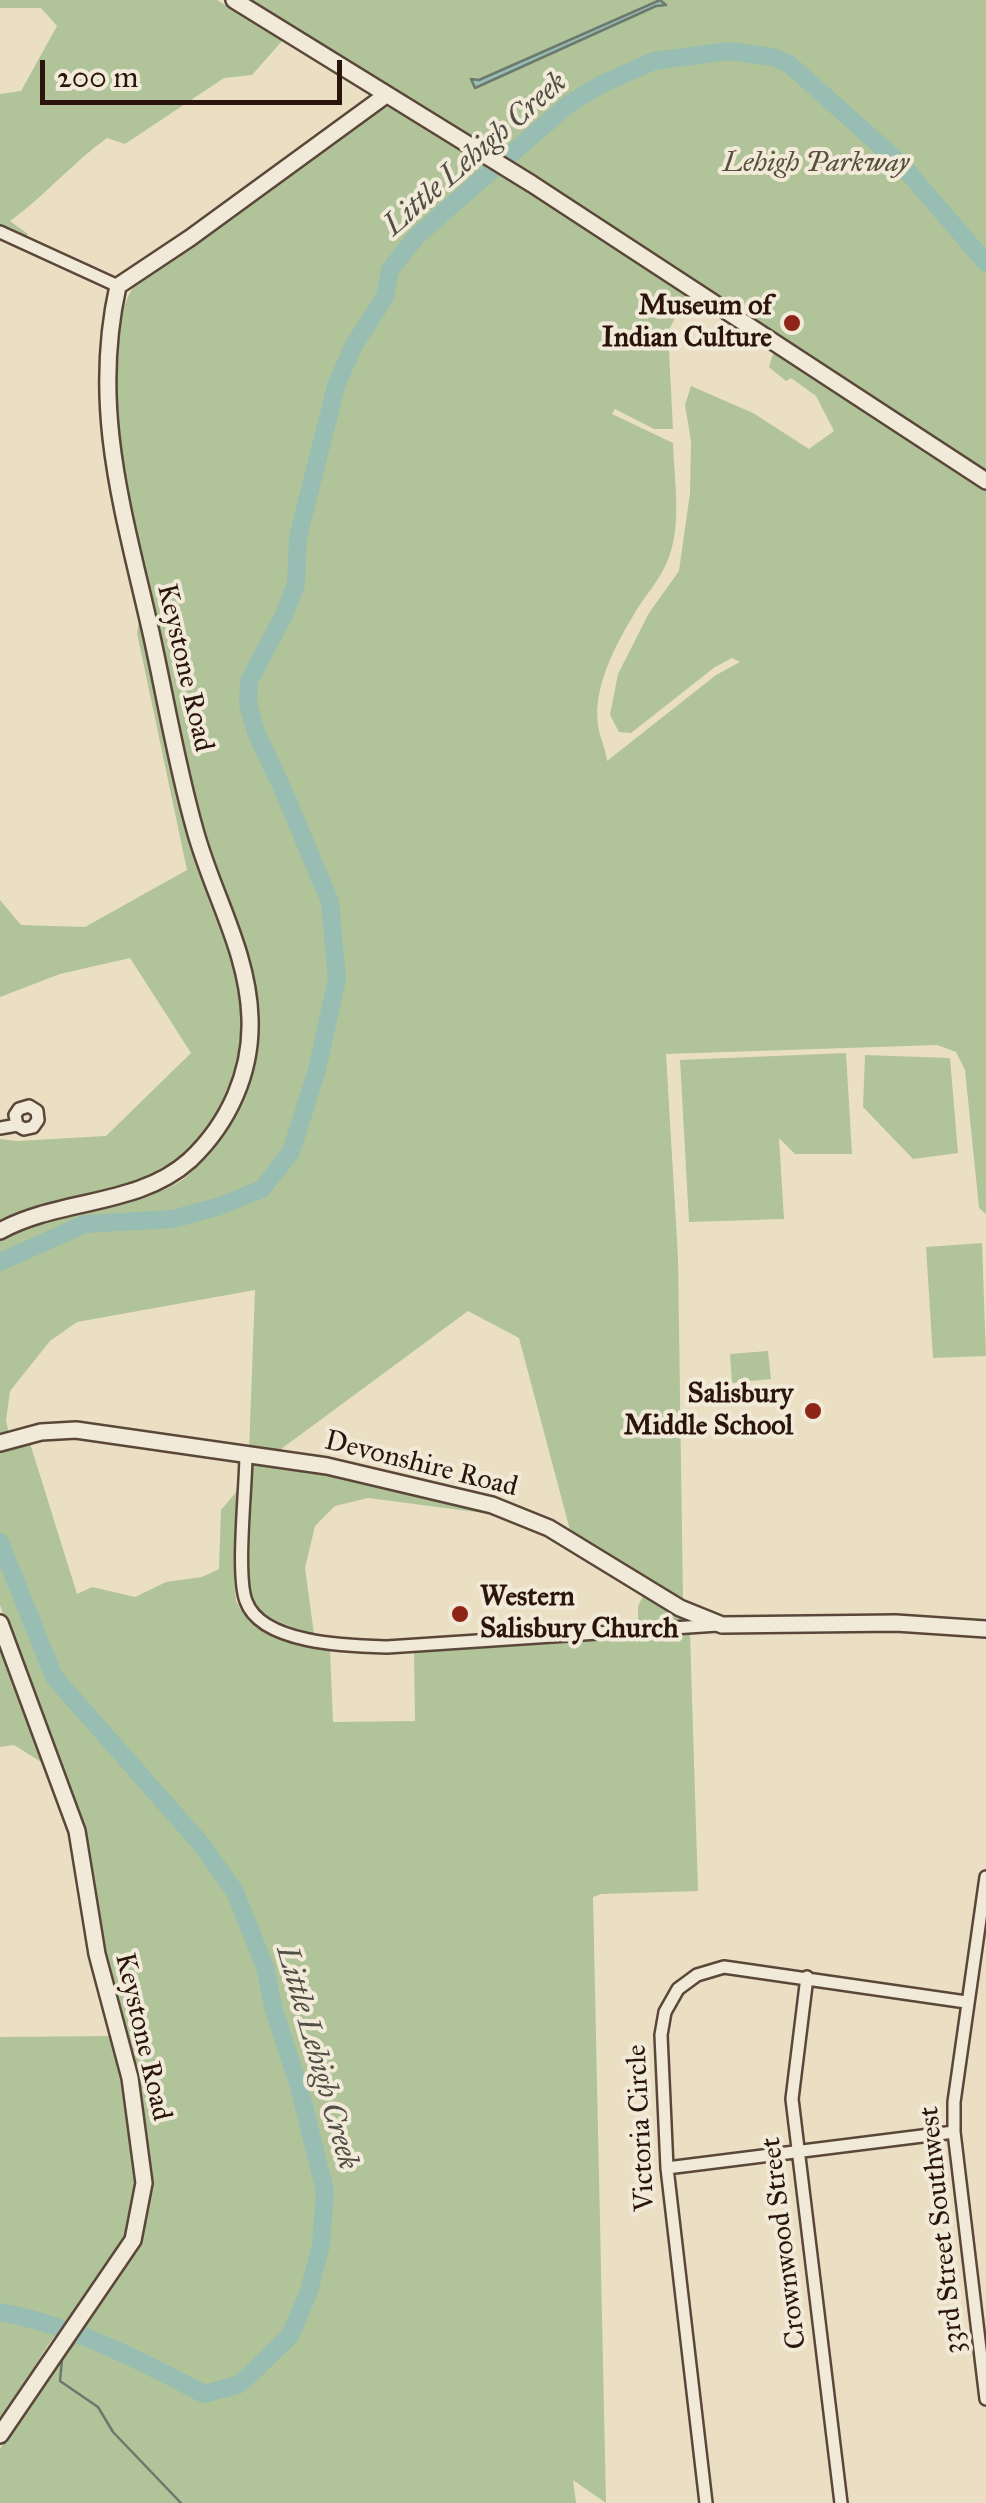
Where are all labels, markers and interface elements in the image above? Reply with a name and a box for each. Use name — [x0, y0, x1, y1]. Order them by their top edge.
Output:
scale bar — [45, 40, 348, 102]
text: 200 m — [57, 59, 138, 95]
water label: Little Lehigh Creek — [377, 66, 575, 244]
park label: Lehigh Parkway — [723, 147, 909, 181]
place label: Museum of Indian Culture — [602, 290, 772, 356]
marker: Museum of Indian Culture — [781, 312, 803, 334]
street label: Keystone Road — [148, 581, 220, 755]
place label: Salisbury Middle School — [624, 1378, 793, 1444]
marker: Salisbury Middle School — [802, 1400, 824, 1422]
street label: Devonshire Road — [321, 1425, 521, 1505]
place label: Western Salisbury Church — [480, 1581, 679, 1647]
marker: Western Salisbury Church — [449, 1603, 471, 1625]
water label: Little Lehigh Creek — [267, 1942, 365, 2174]
street label: Keystone Road — [106, 1950, 178, 2124]
street label: Victoria Circle — [621, 2044, 663, 2212]
street label: 33rd Street Southwest — [913, 2104, 973, 2356]
street label: Crownwood Street — [755, 2135, 815, 2351]

